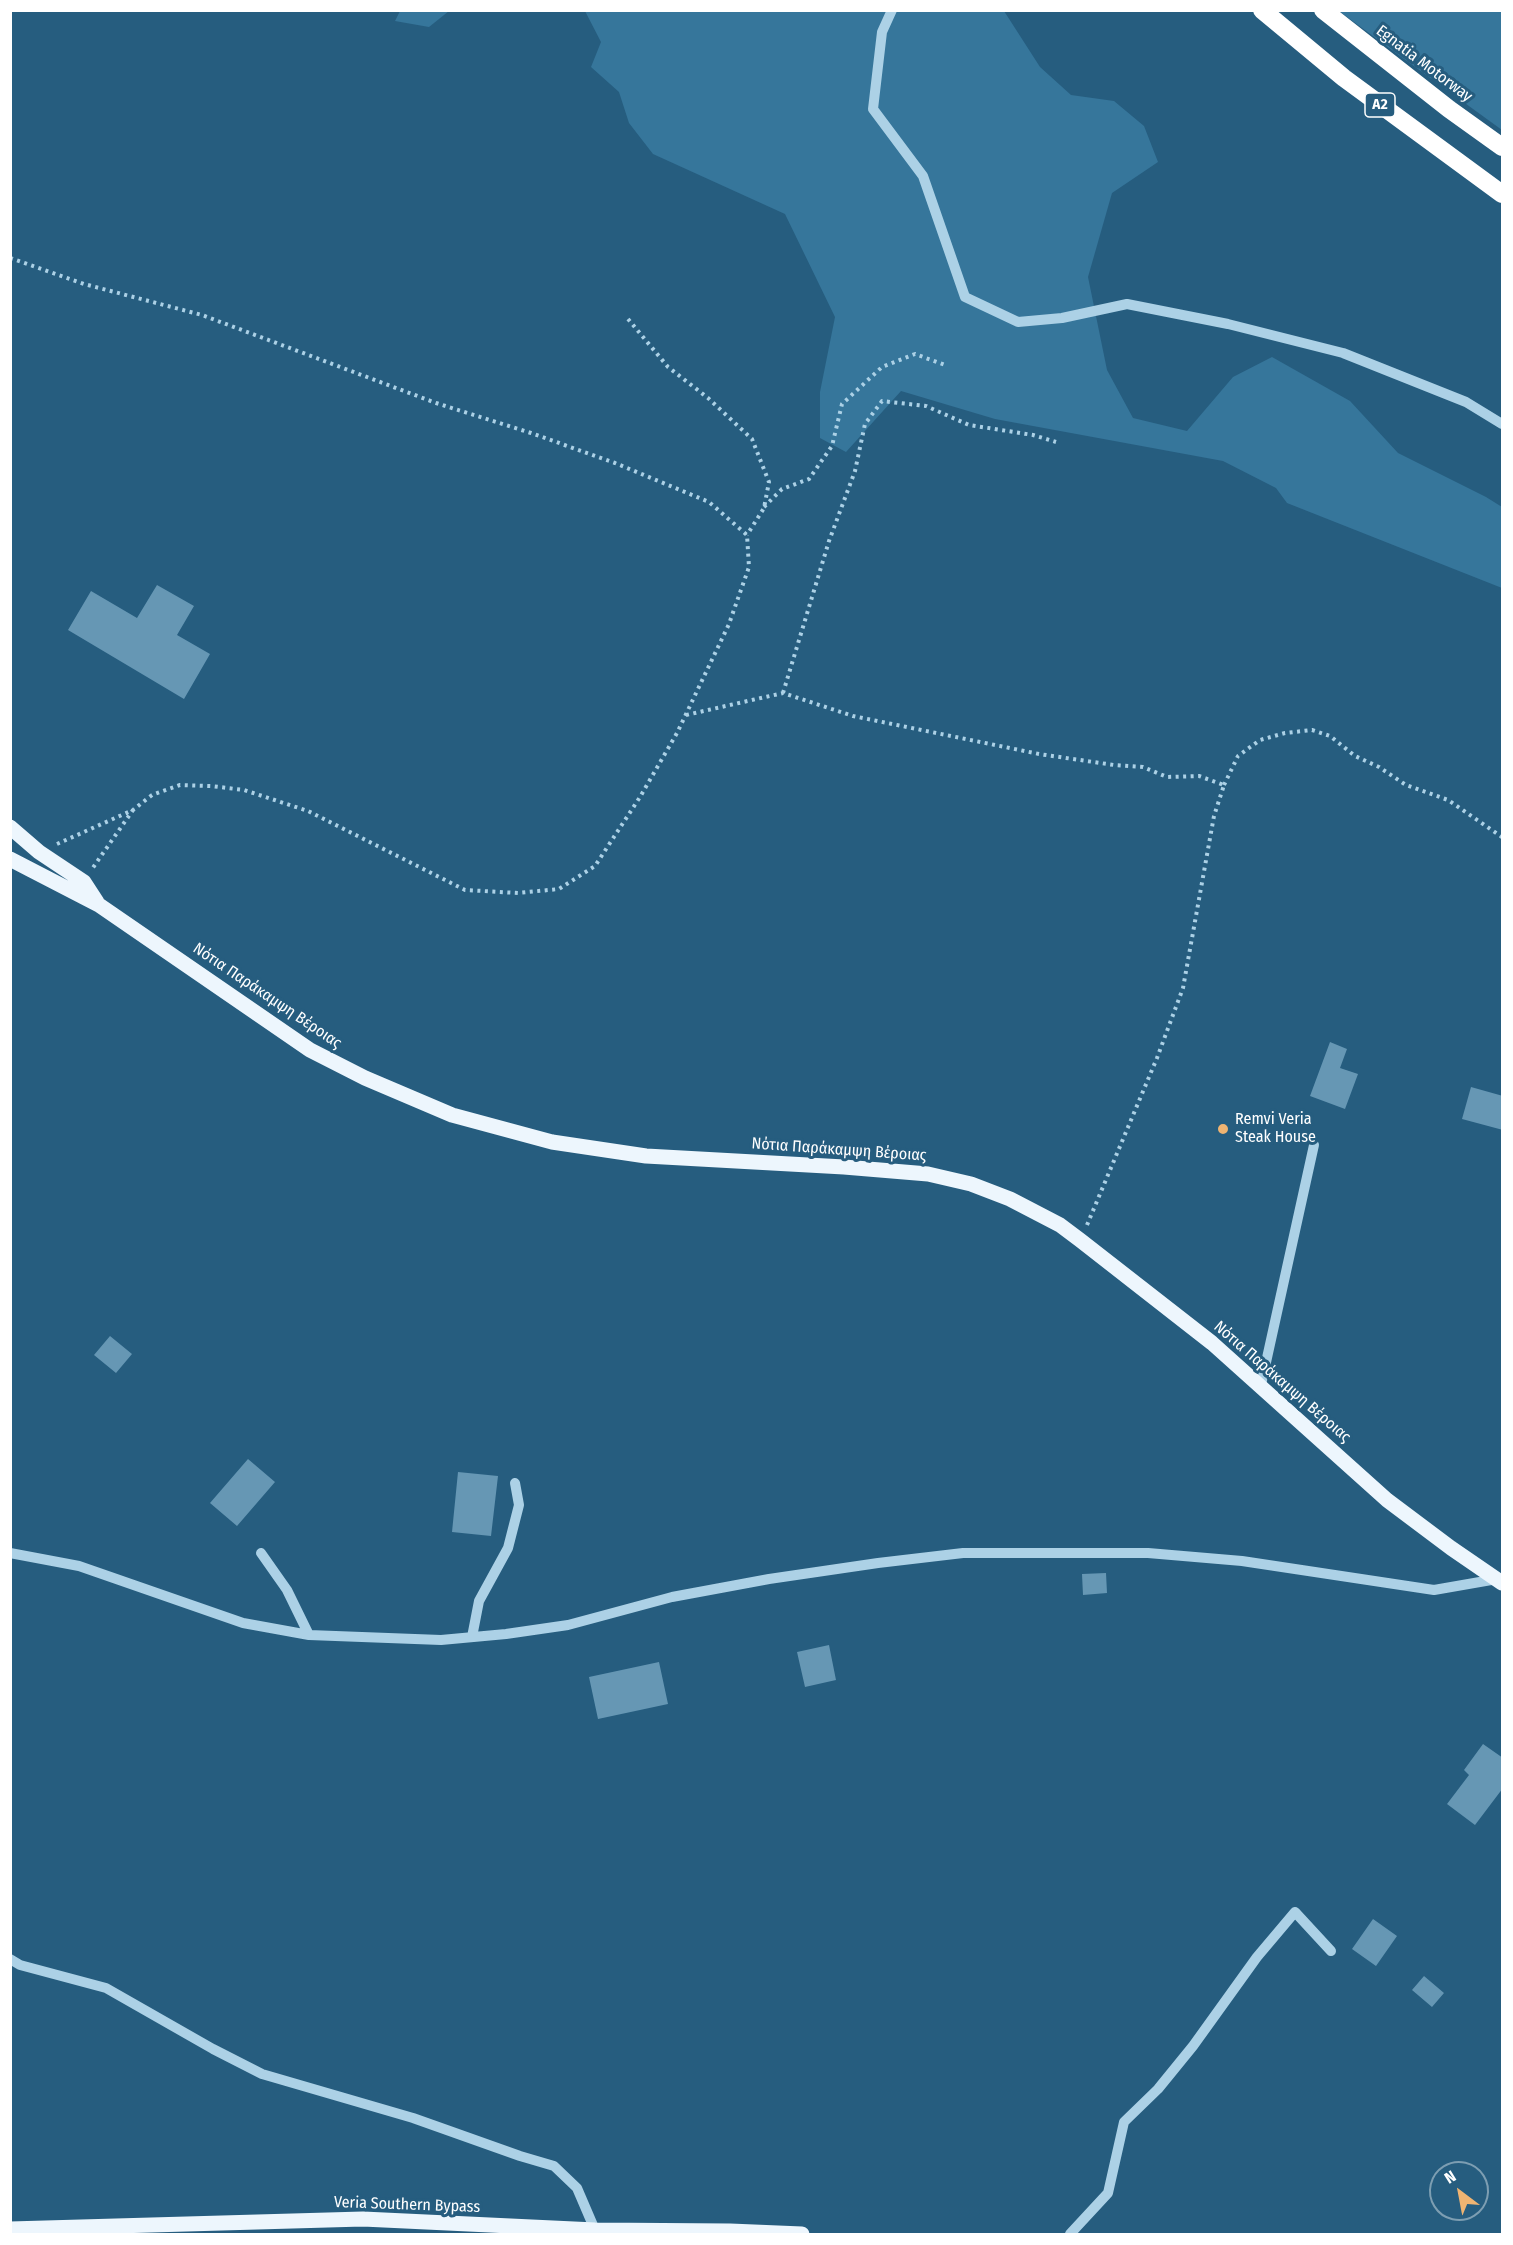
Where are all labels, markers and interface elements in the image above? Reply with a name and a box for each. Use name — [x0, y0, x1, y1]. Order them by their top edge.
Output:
street label: Egnatia Motorway — [1372, 22, 1476, 106]
road number: Α2 — [1365, 93, 1395, 117]
street label: Νότια Παράκαμψη Βέροιας — [189, 939, 345, 1053]
place label: Remvi Veria Steak House — [1235, 1110, 1316, 1148]
marker: Remvi Veria Steak House — [1216, 1122, 1230, 1136]
street label: Νότια Παράκαμψη Βέροιας — [751, 1134, 927, 1166]
street label: Νότια Παράκαμψη Βέροιας — [1210, 1317, 1354, 1447]
north arrow — [1429, 2161, 1489, 2221]
text: N — [1441, 2166, 1459, 2188]
street label: Veria Southern Bypass — [334, 2193, 480, 2217]

